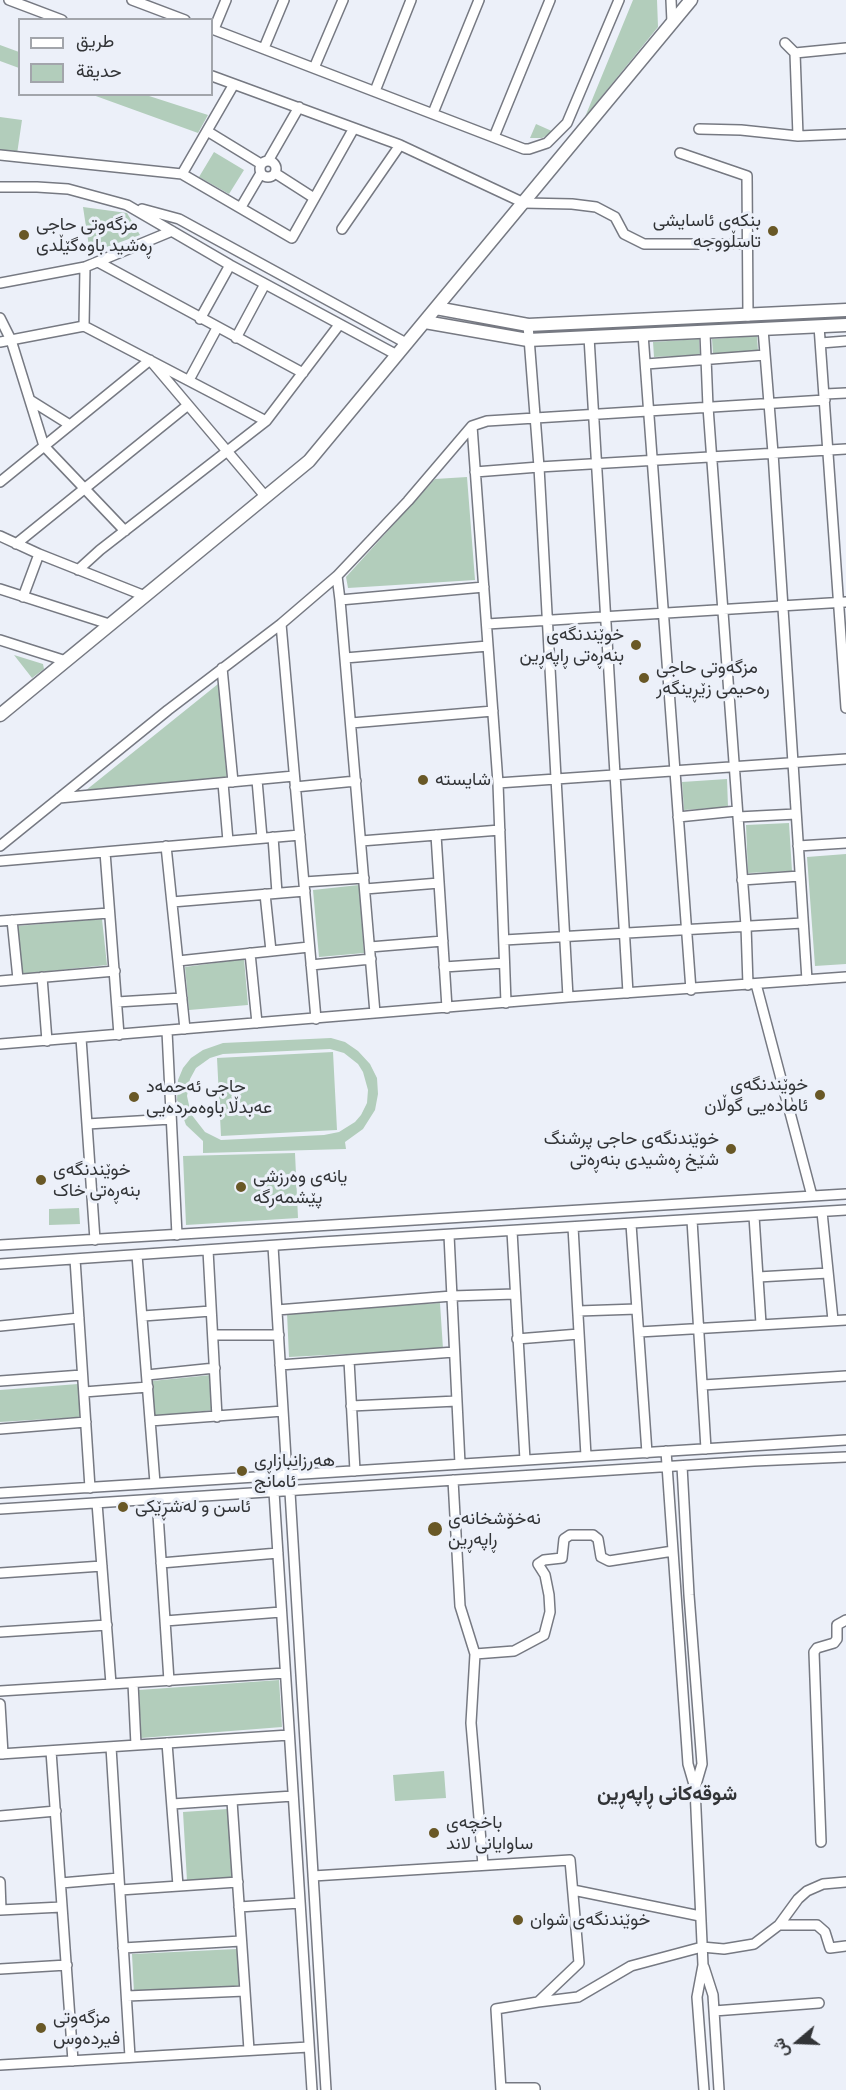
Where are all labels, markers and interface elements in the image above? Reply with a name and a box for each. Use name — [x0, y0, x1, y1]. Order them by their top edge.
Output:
legend — [18, 18, 213, 96]
text: طريق — [76, 30, 114, 52]
text: حديقة — [76, 60, 122, 82]
place label: بنکەی ئاسایشی تاسڵووجە — [653, 210, 761, 252]
place label: مزگەوتی حاجی ڕەشید باوەگێڵدی — [36, 214, 152, 256]
marker: بنکەی ئاسایشی تاسڵووجە — [766, 224, 780, 238]
marker: مزگەوتی حاجی ڕەشید باوەگێڵدی — [17, 228, 31, 242]
place label: خوێندنگەی بنەڕەتی ڕاپەڕین — [519, 624, 624, 666]
marker: خوێندنگەی بنەڕەتی ڕاپەڕین — [629, 638, 643, 652]
place label: مزگەوتی حاجی رەحیمی زێڕینگەر — [656, 657, 770, 700]
marker: مزگەوتی حاجی رەحیمی زێڕینگەر — [637, 671, 651, 685]
place label: شایستە — [435, 769, 491, 791]
marker: شایستە — [416, 773, 430, 787]
place label: خوێندنگەی ئامادەیی گوڵان — [704, 1074, 808, 1116]
place label: حاجی ئەحمەد عەبدڵا باوەمردەیی — [146, 1076, 272, 1118]
marker: خوێندنگەی ئامادەیی گوڵان — [813, 1088, 827, 1102]
marker: حاجی ئەحمەد عەبدڵا باوەمردەیی — [127, 1090, 141, 1104]
place label: خوێندنگەی حاجی پرشنگ شێخ ڕەشیدی بنەڕەتی — [544, 1128, 719, 1170]
marker: خوێندنگەی حاجی پرشنگ شێخ ڕەشیدی بنەڕەتی — [724, 1142, 738, 1156]
place label: خوێندنگەی بنەڕەتی خاک — [53, 1159, 141, 1202]
place label: یانەی وەرزشی پێشمەرگە — [253, 1166, 347, 1208]
marker: خوێندنگەی بنەڕەتی خاک — [34, 1173, 48, 1187]
marker: یانەی وەرزشی پێشمەرگە — [234, 1180, 248, 1194]
place label: هەرزانبازاڕی ئامانج — [254, 1450, 335, 1492]
marker: هەرزانبازاڕی ئامانج — [235, 1464, 249, 1478]
place label: ئاسن و لەشڕێکی — [135, 1496, 251, 1518]
marker: ئاسن و لەشڕێکی — [116, 1500, 130, 1514]
place label: نەخۆشخانەی ڕاپەڕین — [448, 1508, 541, 1550]
marker: نەخۆشخانەی ڕاپەڕین — [426, 1520, 444, 1538]
district label: شوقەکانی ڕاپەڕین — [597, 1782, 737, 1806]
place label: باخچەی ساوایانی لاند — [446, 1812, 533, 1854]
marker: باخچەی ساوایانی لاند — [427, 1826, 441, 1840]
place label: خوێندنگەی شوان — [530, 1909, 650, 1931]
marker: خوێندنگەی شوان — [511, 1913, 525, 1927]
place label: مزگە‌وتی فیردە‌وس — [53, 2007, 120, 2050]
north arrow — [768, 2012, 828, 2072]
marker: مزگە‌وتی فیردە‌وس — [34, 2021, 48, 2035]
text: ش — [768, 2036, 793, 2060]

